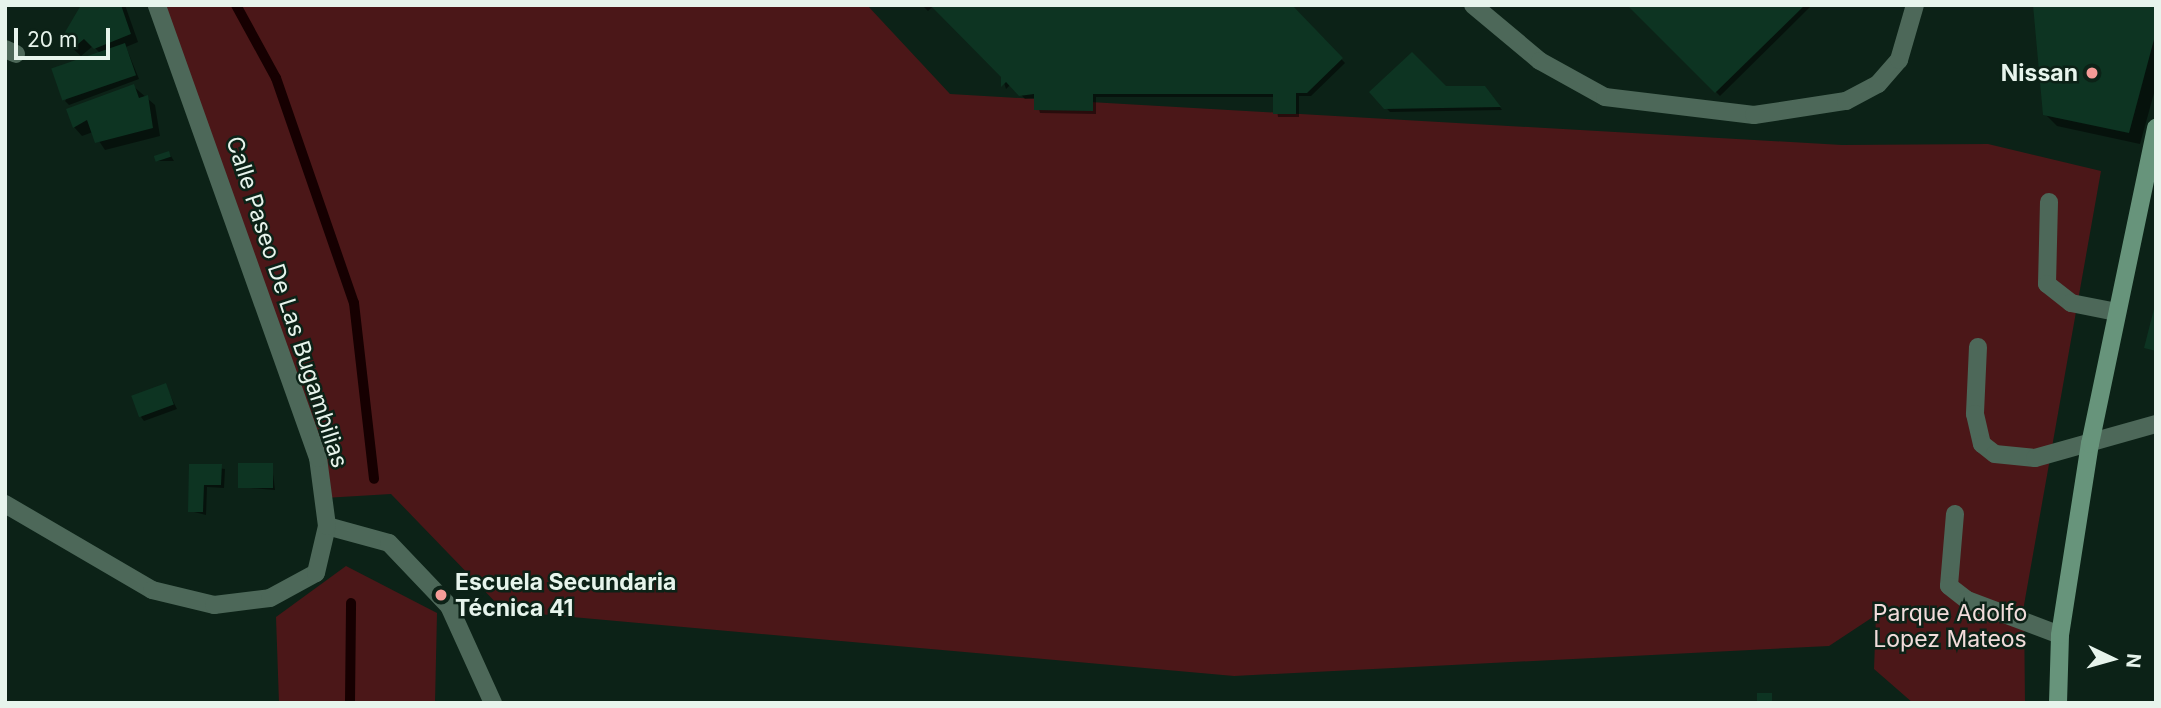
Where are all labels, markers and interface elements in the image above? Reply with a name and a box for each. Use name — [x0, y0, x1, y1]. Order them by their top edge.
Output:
scale bar — [18, 14, 114, 58]
text: 20 m — [27, 27, 77, 52]
place label: Nissan — [2001, 59, 2078, 87]
marker: Nissan — [2084, 65, 2100, 81]
street label: Calle Paseo De Las Bugambilias — [220, 133, 354, 471]
place label: Escuela Secundaria Técnica 41 — [455, 568, 676, 622]
marker: Escuela Secundaria Técnica 41 — [433, 587, 449, 603]
park label: Parque Adolfo Lopez Mateos — [1873, 599, 2027, 653]
north arrow — [2077, 624, 2147, 694]
text: N — [2121, 653, 2146, 669]

